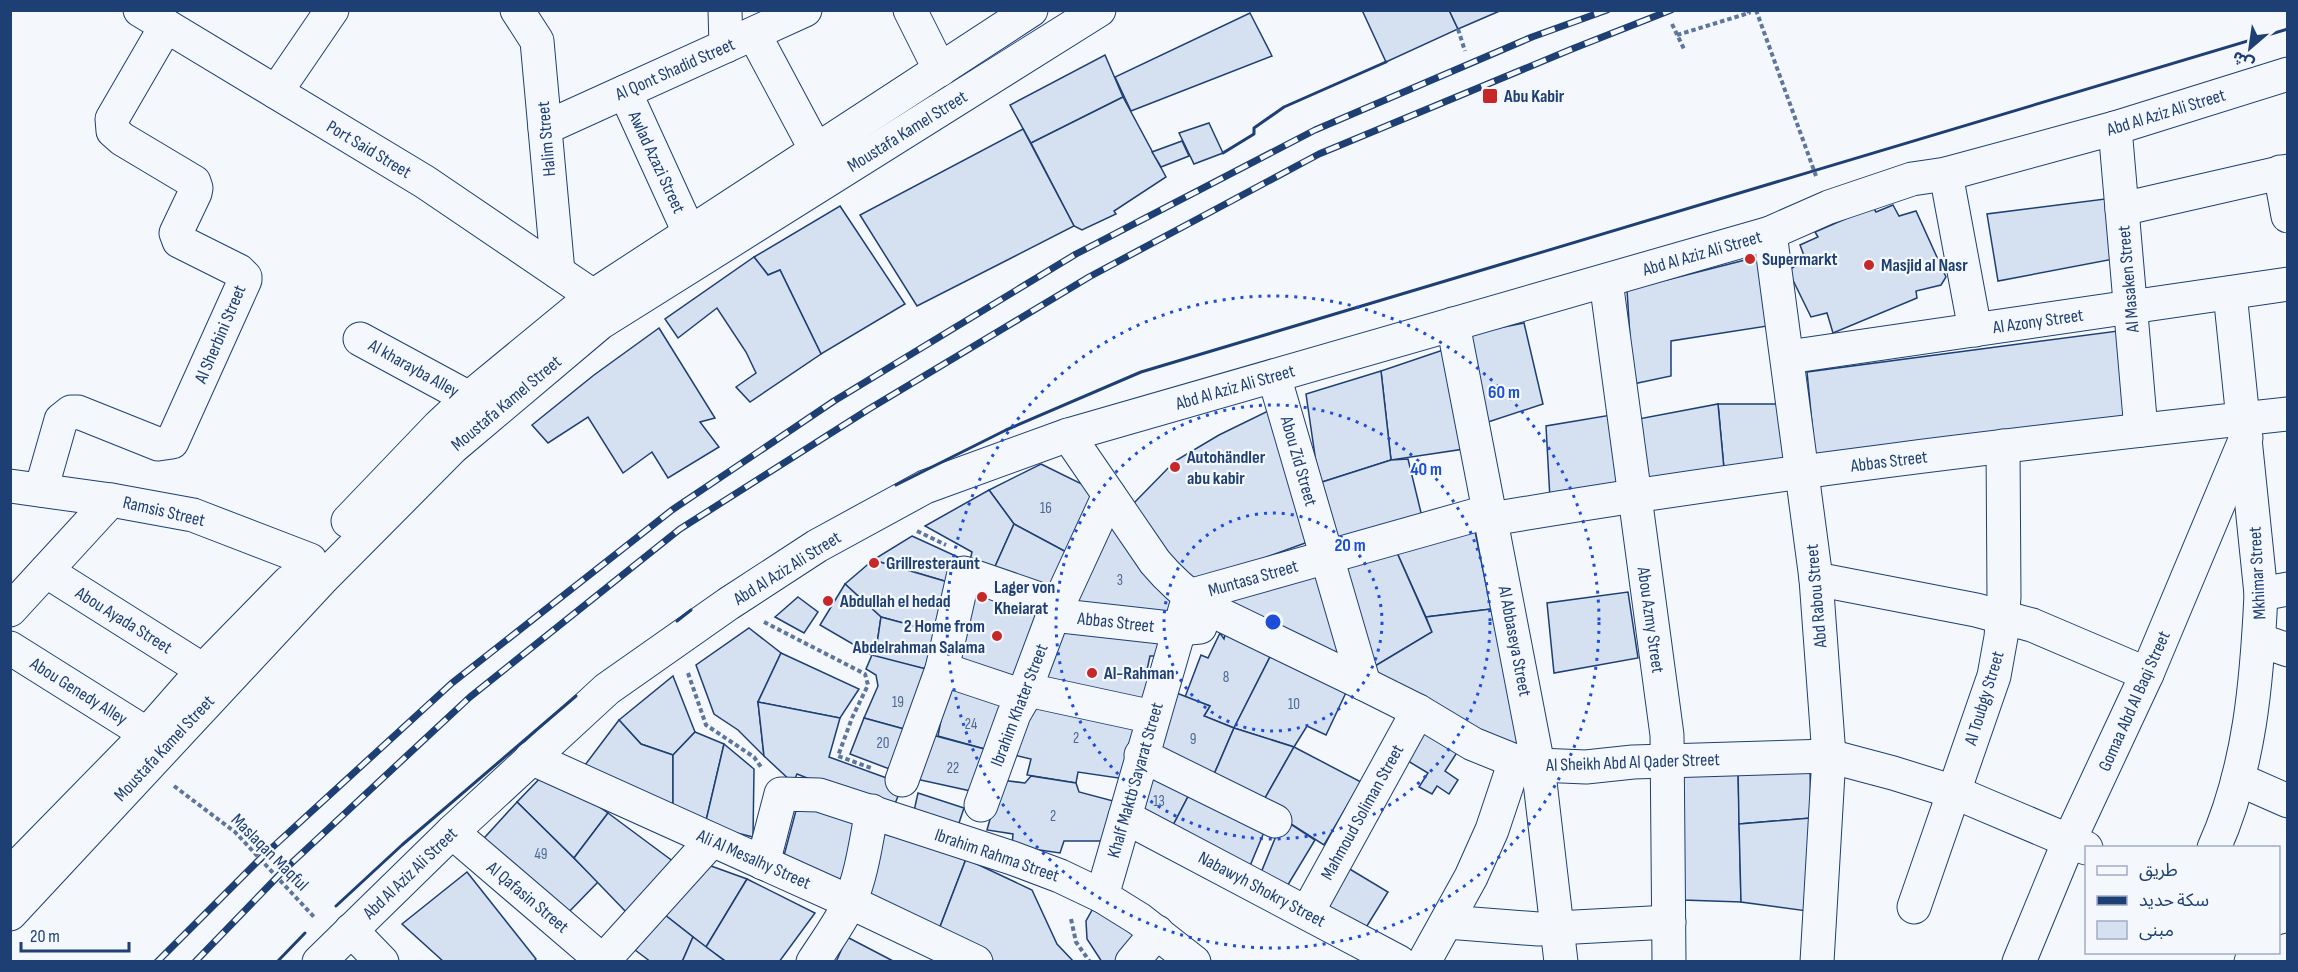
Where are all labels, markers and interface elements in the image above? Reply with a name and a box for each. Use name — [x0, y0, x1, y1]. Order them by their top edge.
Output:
north arrow — [2220, 18, 2280, 78]
street label: Al Qont Shadid Street — [611, 34, 739, 106]
text: ش — [2229, 46, 2258, 73]
street label: Abd Al Aziz Ali Street — [2103, 84, 2228, 141]
street label: Moustafa Kamel Street — [844, 86, 971, 177]
place label: Abu Kabir — [1503, 86, 1565, 107]
marker: Abu Kabir — [1481, 87, 1499, 105]
street label: Halim Street — [533, 100, 560, 178]
street label: Awlad Azazi Street — [623, 107, 690, 217]
street label: Port Said Street — [323, 116, 415, 183]
street label: Al Masaken Street — [2113, 224, 2144, 334]
street label: Abd Al Aziz Ali Street — [1639, 226, 1765, 281]
place label: Supermarkt — [1762, 249, 1838, 270]
marker: Supermarkt — [1743, 252, 1757, 266]
place label: Masjid al Nasr — [1881, 255, 1968, 276]
marker: Masjid al Nasr — [1862, 258, 1876, 272]
street label: Al Sherbini Street — [190, 281, 251, 387]
street label: Al Azony Street — [1990, 305, 2085, 338]
street label: Al kharayba Alley — [364, 334, 463, 402]
street label: Moustafa Kamel Street — [447, 351, 566, 456]
street label: Abd Al Aziz Ali Street — [1172, 360, 1298, 415]
text: 60 m — [1488, 382, 1520, 403]
street label: Abou Zid Street — [1275, 413, 1321, 509]
street label: Abbas Street — [1849, 446, 1929, 477]
place label: Autohändler abu kabir — [1186, 447, 1266, 489]
text: 40 m — [1410, 459, 1442, 480]
marker: Autohändler abu kabir — [1168, 460, 1182, 474]
street label: Ramsis Street — [121, 492, 208, 531]
house number: 16 — [1040, 499, 1052, 518]
street label: Mkhimar Street — [2245, 525, 2270, 620]
street label: Abd Al Aziz Ali Street — [729, 527, 845, 610]
text: 20 m — [1334, 535, 1366, 556]
street label: Abd Rabou Street — [1801, 543, 1832, 650]
place label: Grillresteraunt — [886, 553, 980, 574]
street label: Muntasa Street — [1206, 555, 1301, 601]
marker: Grillresteraunt — [867, 556, 881, 570]
street label: Abou Azmy Street — [1633, 565, 1668, 675]
house number: 3 — [1117, 571, 1123, 590]
place label: Lager von Kheiarat — [994, 577, 1055, 619]
street label: Abou Ayada Street — [71, 582, 176, 659]
street label: Al Abbaseya Street — [1493, 583, 1536, 699]
marker: Lager von Kheiarat — [975, 590, 989, 604]
place label: Abdullah el hedad — [839, 591, 951, 612]
marker: Abdullah el hedad — [821, 594, 835, 608]
street label: Abbas Street — [1076, 608, 1156, 637]
centre of rings — [1263, 612, 1283, 632]
place label: 2 Home from Abdelrahman Salama — [852, 616, 985, 658]
street label: Gomaa Abd Al Baqi Street — [2094, 627, 2175, 775]
marker: 2 Home from Abdelrahman Salama — [990, 629, 1004, 643]
street label: Ibrahim Khater Street — [986, 640, 1053, 770]
street label: Al Toubgy Street — [1960, 648, 2009, 749]
street label: Abou Genedy Alley — [25, 653, 131, 730]
place label: Al-Rahman — [1103, 663, 1175, 684]
marker: Al-Rahman — [1085, 666, 1099, 680]
house number: 8 — [1223, 668, 1229, 687]
street label: Moustafa Kamel Street — [110, 691, 219, 806]
house number: 19 — [892, 693, 904, 712]
house number: 10 — [1288, 695, 1300, 714]
street label: Khalf Maktb Sayarat Street — [1103, 699, 1168, 860]
house number: 24 — [965, 715, 977, 734]
house number: 2 — [1073, 729, 1079, 748]
house number: 9 — [1190, 730, 1196, 749]
house number: 20 — [877, 734, 889, 753]
street label: Mahmoud Soliman Street — [1317, 740, 1409, 884]
street label: Al Sheikh Abd Al Qader Street — [1545, 749, 1721, 776]
house number: 22 — [947, 759, 959, 778]
house number: 13 — [1153, 792, 1165, 811]
house number: 2 — [1050, 807, 1056, 826]
street label: Maslaqan Maqful — [227, 809, 313, 895]
street label: Abd Al Aziz Ali Street — [358, 823, 462, 924]
street label: Ibrahim Rahma Street — [932, 824, 1062, 887]
street label: Ali Al Mesalhy Street — [693, 825, 814, 894]
house number: 49 — [535, 845, 547, 864]
legend — [2085, 846, 2280, 954]
street label: Nabawyh Shokry Street — [1195, 847, 1329, 932]
street label: Al Qafasin Street — [482, 857, 573, 938]
text: طريق — [2139, 860, 2178, 881]
text: سكة حديد — [2139, 890, 2209, 911]
scale bar — [21, 915, 129, 953]
text: مبنى — [2139, 920, 2174, 941]
text: 20 m — [30, 926, 60, 947]

